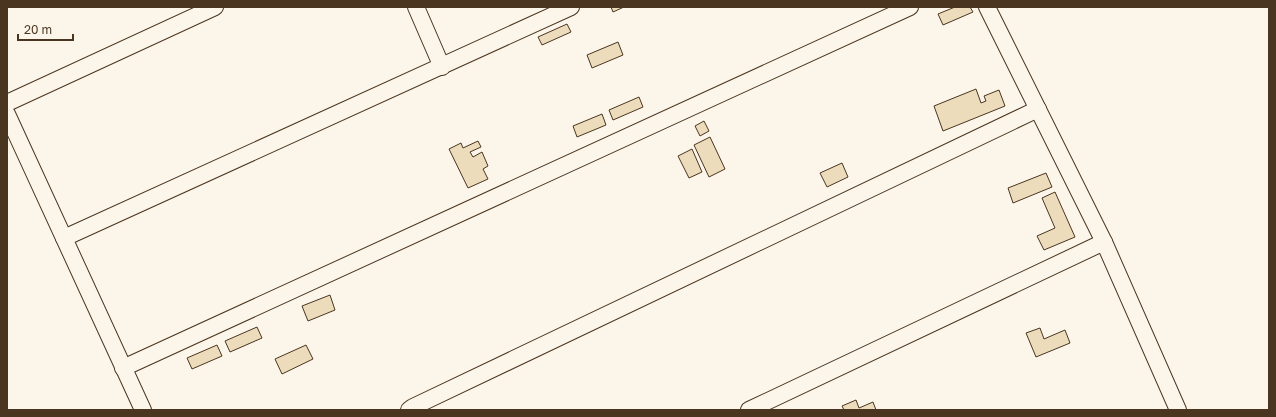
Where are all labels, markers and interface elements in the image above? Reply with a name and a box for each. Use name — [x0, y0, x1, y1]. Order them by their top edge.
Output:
scale bar — [18, 16, 73, 42]
text: 20 m — [24, 22, 52, 37]

